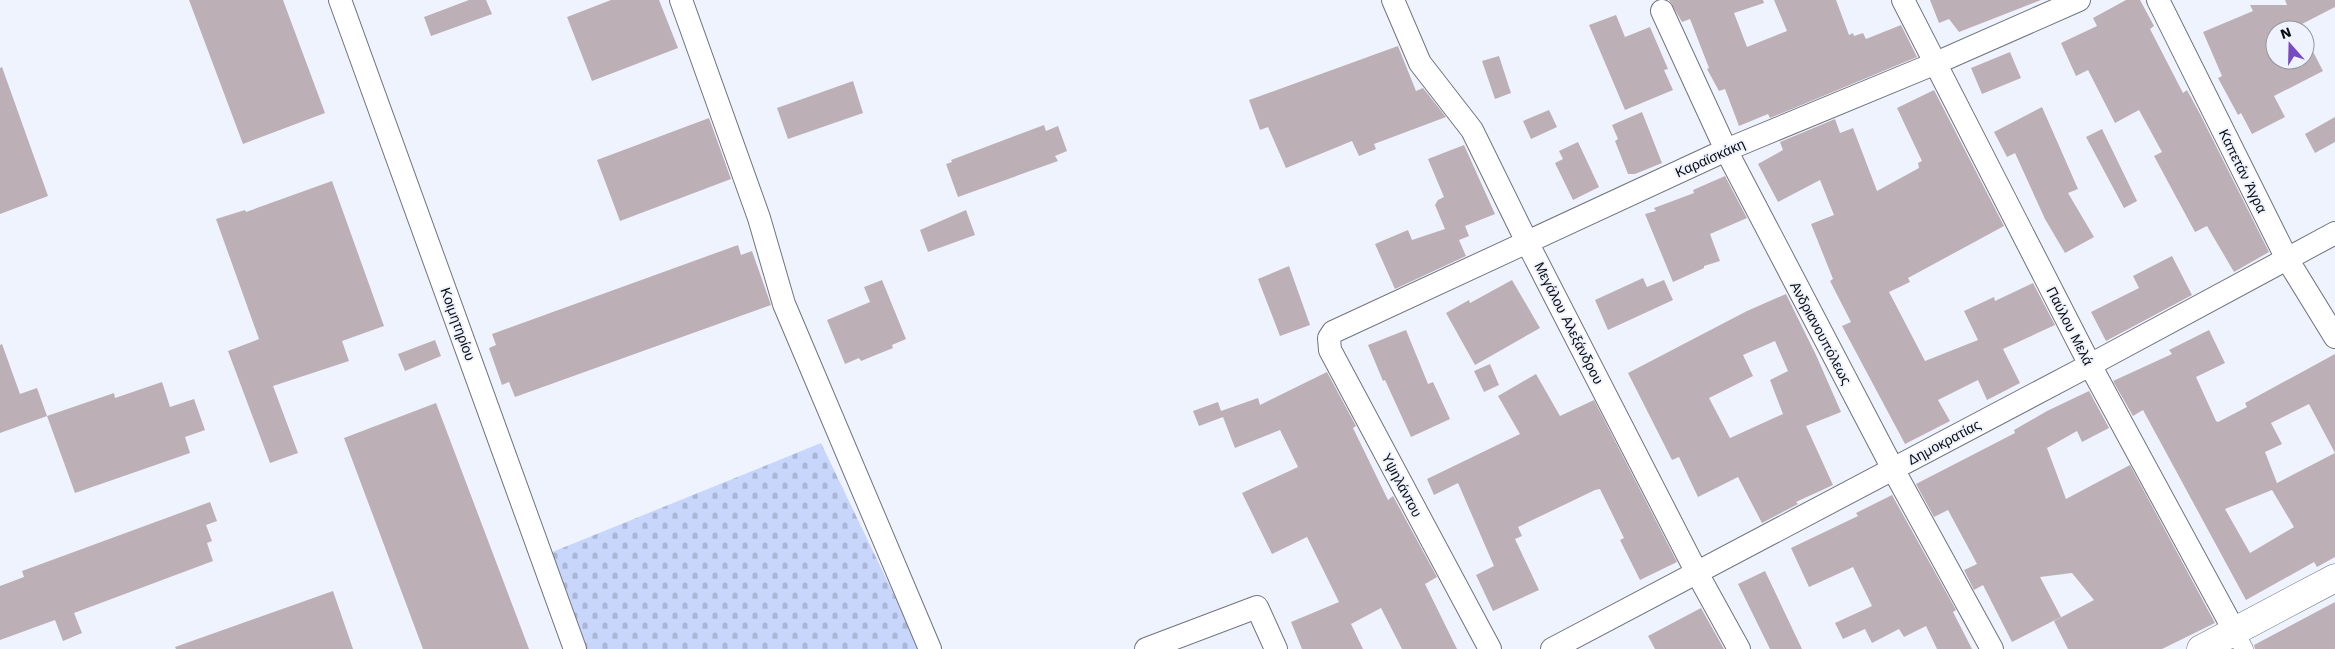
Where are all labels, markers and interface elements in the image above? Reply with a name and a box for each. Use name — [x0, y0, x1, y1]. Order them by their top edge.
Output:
north arrow — [2265, 20, 2315, 70]
text: N — [2278, 23, 2293, 42]
street label: Καπετάν Άγρα — [2216, 127, 2270, 215]
street label: Καραϊσκάκη — [1673, 135, 1747, 181]
street label: Μεγάλου Αλεξάνδρου — [1531, 259, 1607, 387]
street label: Ανδριανουπόλεως — [1787, 279, 1855, 387]
street label: Παύλου Μελά — [2043, 284, 2097, 368]
street label: Κοιμητηρίου — [437, 285, 479, 363]
street label: Δημοκρατίας — [1905, 416, 1983, 468]
street label: Υψηλάντου — [1379, 450, 1425, 520]

